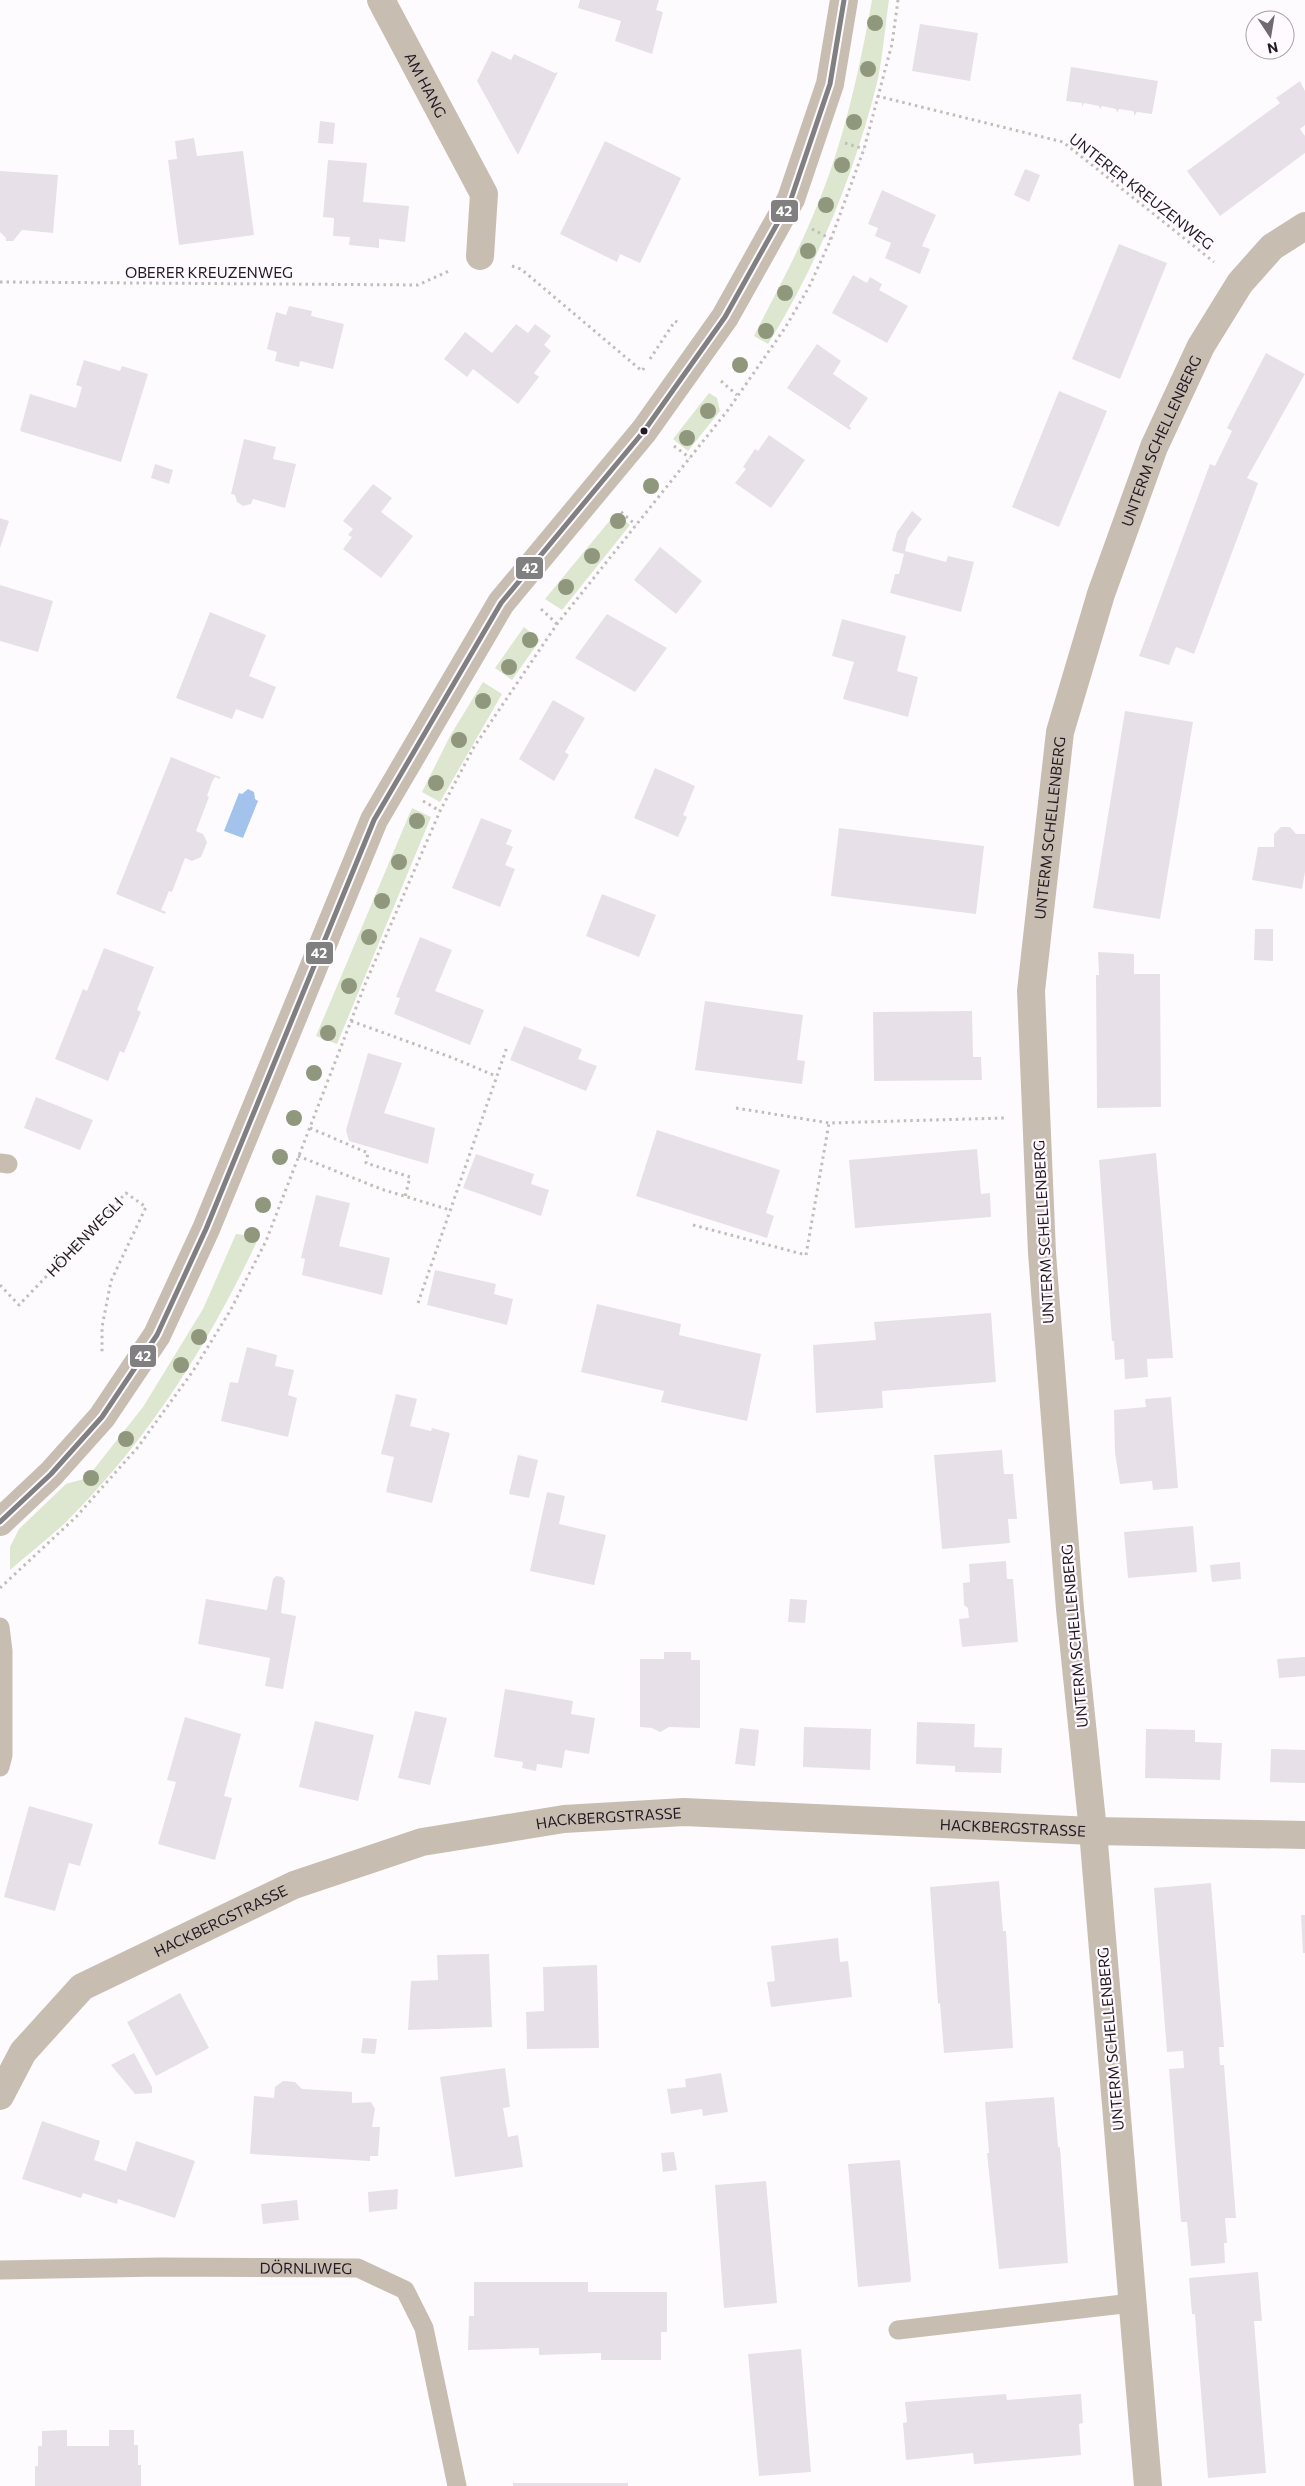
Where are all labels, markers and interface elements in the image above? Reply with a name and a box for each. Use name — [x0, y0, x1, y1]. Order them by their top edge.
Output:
north arrow — [1245, 10, 1295, 60]
text: N — [1266, 39, 1280, 58]
street label: AM HANG — [401, 49, 451, 121]
street label: UNTERER KREUZENWEG — [1066, 129, 1218, 253]
line badge: 42 — [770, 199, 799, 223]
text: 42 — [776, 202, 792, 219]
street label: OBERER KREUZENWEG — [125, 263, 293, 281]
street label: UNTERM SCHELLENBERG — [1117, 352, 1205, 529]
unlabelled marker — [639, 426, 649, 436]
line badge: 42 — [515, 556, 544, 580]
text: 42 — [522, 559, 538, 576]
street label: UNTERM SCHELLENBERG — [1030, 735, 1068, 920]
line badge: 42 — [305, 941, 334, 965]
text: 42 — [311, 944, 327, 961]
street label: UNTERM SCHELLENBERG — [1029, 1140, 1057, 1324]
street label: HÖHENWEGLI — [42, 1193, 126, 1280]
line badge: 42 — [129, 1344, 157, 1368]
text: 42 — [135, 1347, 151, 1364]
street label: UNTERM SCHELLENBERG — [1057, 1544, 1091, 1728]
street label: HACKBERGSTRASSE — [534, 1803, 682, 1832]
street label: HACKBERGSTRASSE — [939, 1815, 1086, 1840]
street label: HACKBERGSTRASSE — [151, 1881, 290, 1960]
street label: UNTERM SCHELLENBERG — [1093, 1947, 1127, 2131]
street label: DÖRNLIWEG — [260, 2259, 352, 2277]

